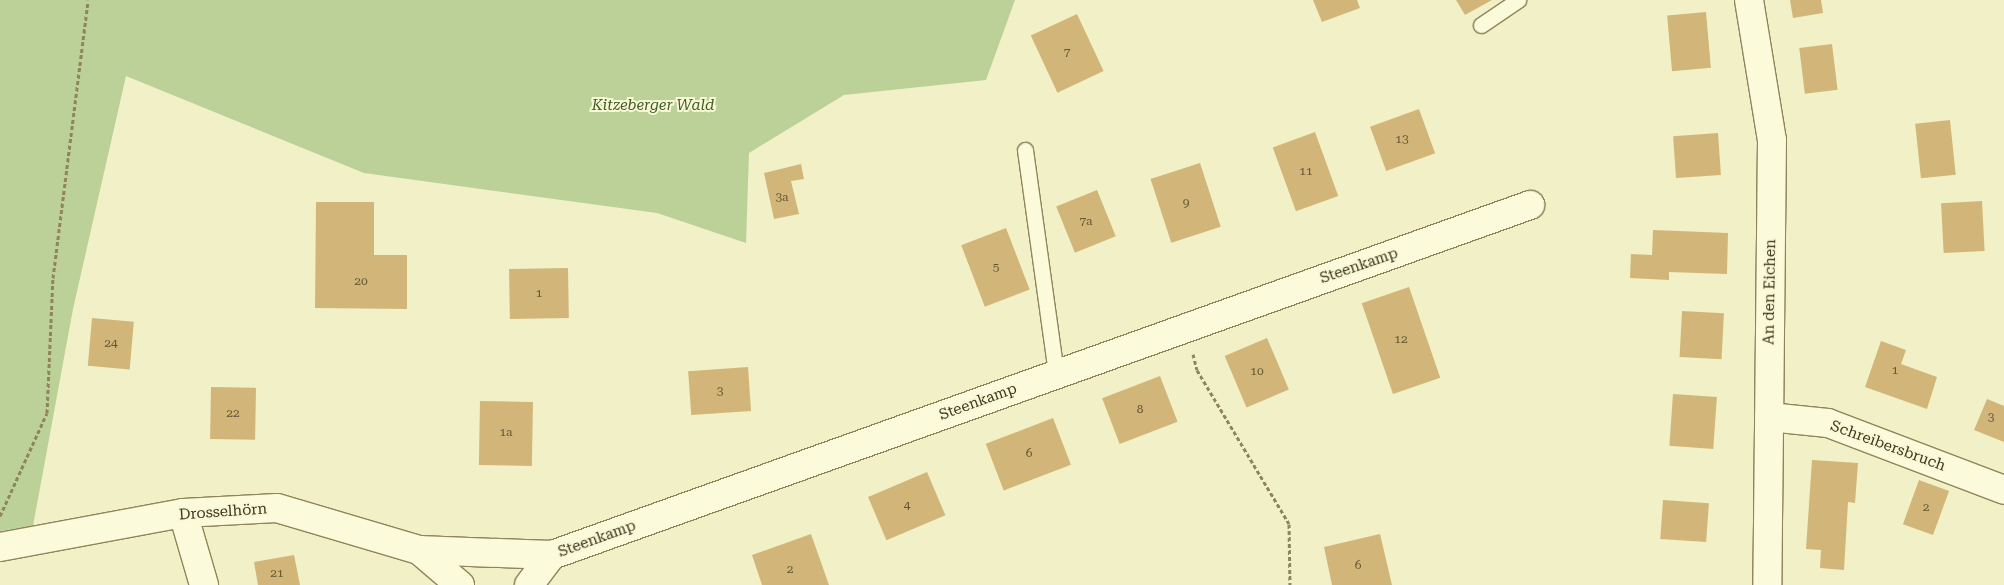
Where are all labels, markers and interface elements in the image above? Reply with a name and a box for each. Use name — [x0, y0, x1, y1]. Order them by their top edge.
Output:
house number: 7 — [1064, 46, 1070, 60]
park label: Kitzeberger Wald — [592, 97, 714, 115]
house number: 13 — [1395, 133, 1409, 147]
house number: 11 — [1299, 165, 1313, 179]
house number: 3a — [775, 191, 789, 205]
house number: 9 — [1183, 197, 1189, 211]
house number: 7a — [1079, 215, 1093, 229]
street label: An den Eichen — [1760, 239, 1780, 345]
street label: Steenkamp — [1318, 244, 1400, 288]
house number: 5 — [993, 261, 999, 275]
house number: 20 — [354, 275, 368, 289]
house number: 1 — [536, 287, 542, 301]
house number: 12 — [1394, 333, 1408, 347]
house number: 24 — [104, 337, 118, 351]
house number: 1 — [1892, 364, 1898, 378]
house number: 10 — [1250, 365, 1264, 379]
street label: Steenkamp — [937, 380, 1019, 424]
house number: 3 — [717, 385, 723, 399]
house number: 8 — [1137, 403, 1143, 417]
house number: 22 — [226, 407, 240, 421]
house number: 3 — [1988, 411, 1994, 425]
street label: Schreibersbruch — [1828, 417, 1948, 475]
house number: 1a — [499, 426, 513, 440]
house number: 6 — [1026, 447, 1032, 461]
house number: 4 — [904, 499, 910, 513]
street label: Drosselhörn — [178, 500, 268, 524]
house number: 2 — [1923, 501, 1929, 515]
street label: Steenkamp — [556, 517, 638, 561]
house number: 6 — [1355, 559, 1361, 573]
house number: 2 — [787, 563, 793, 577]
house number: 21 — [270, 567, 284, 581]

